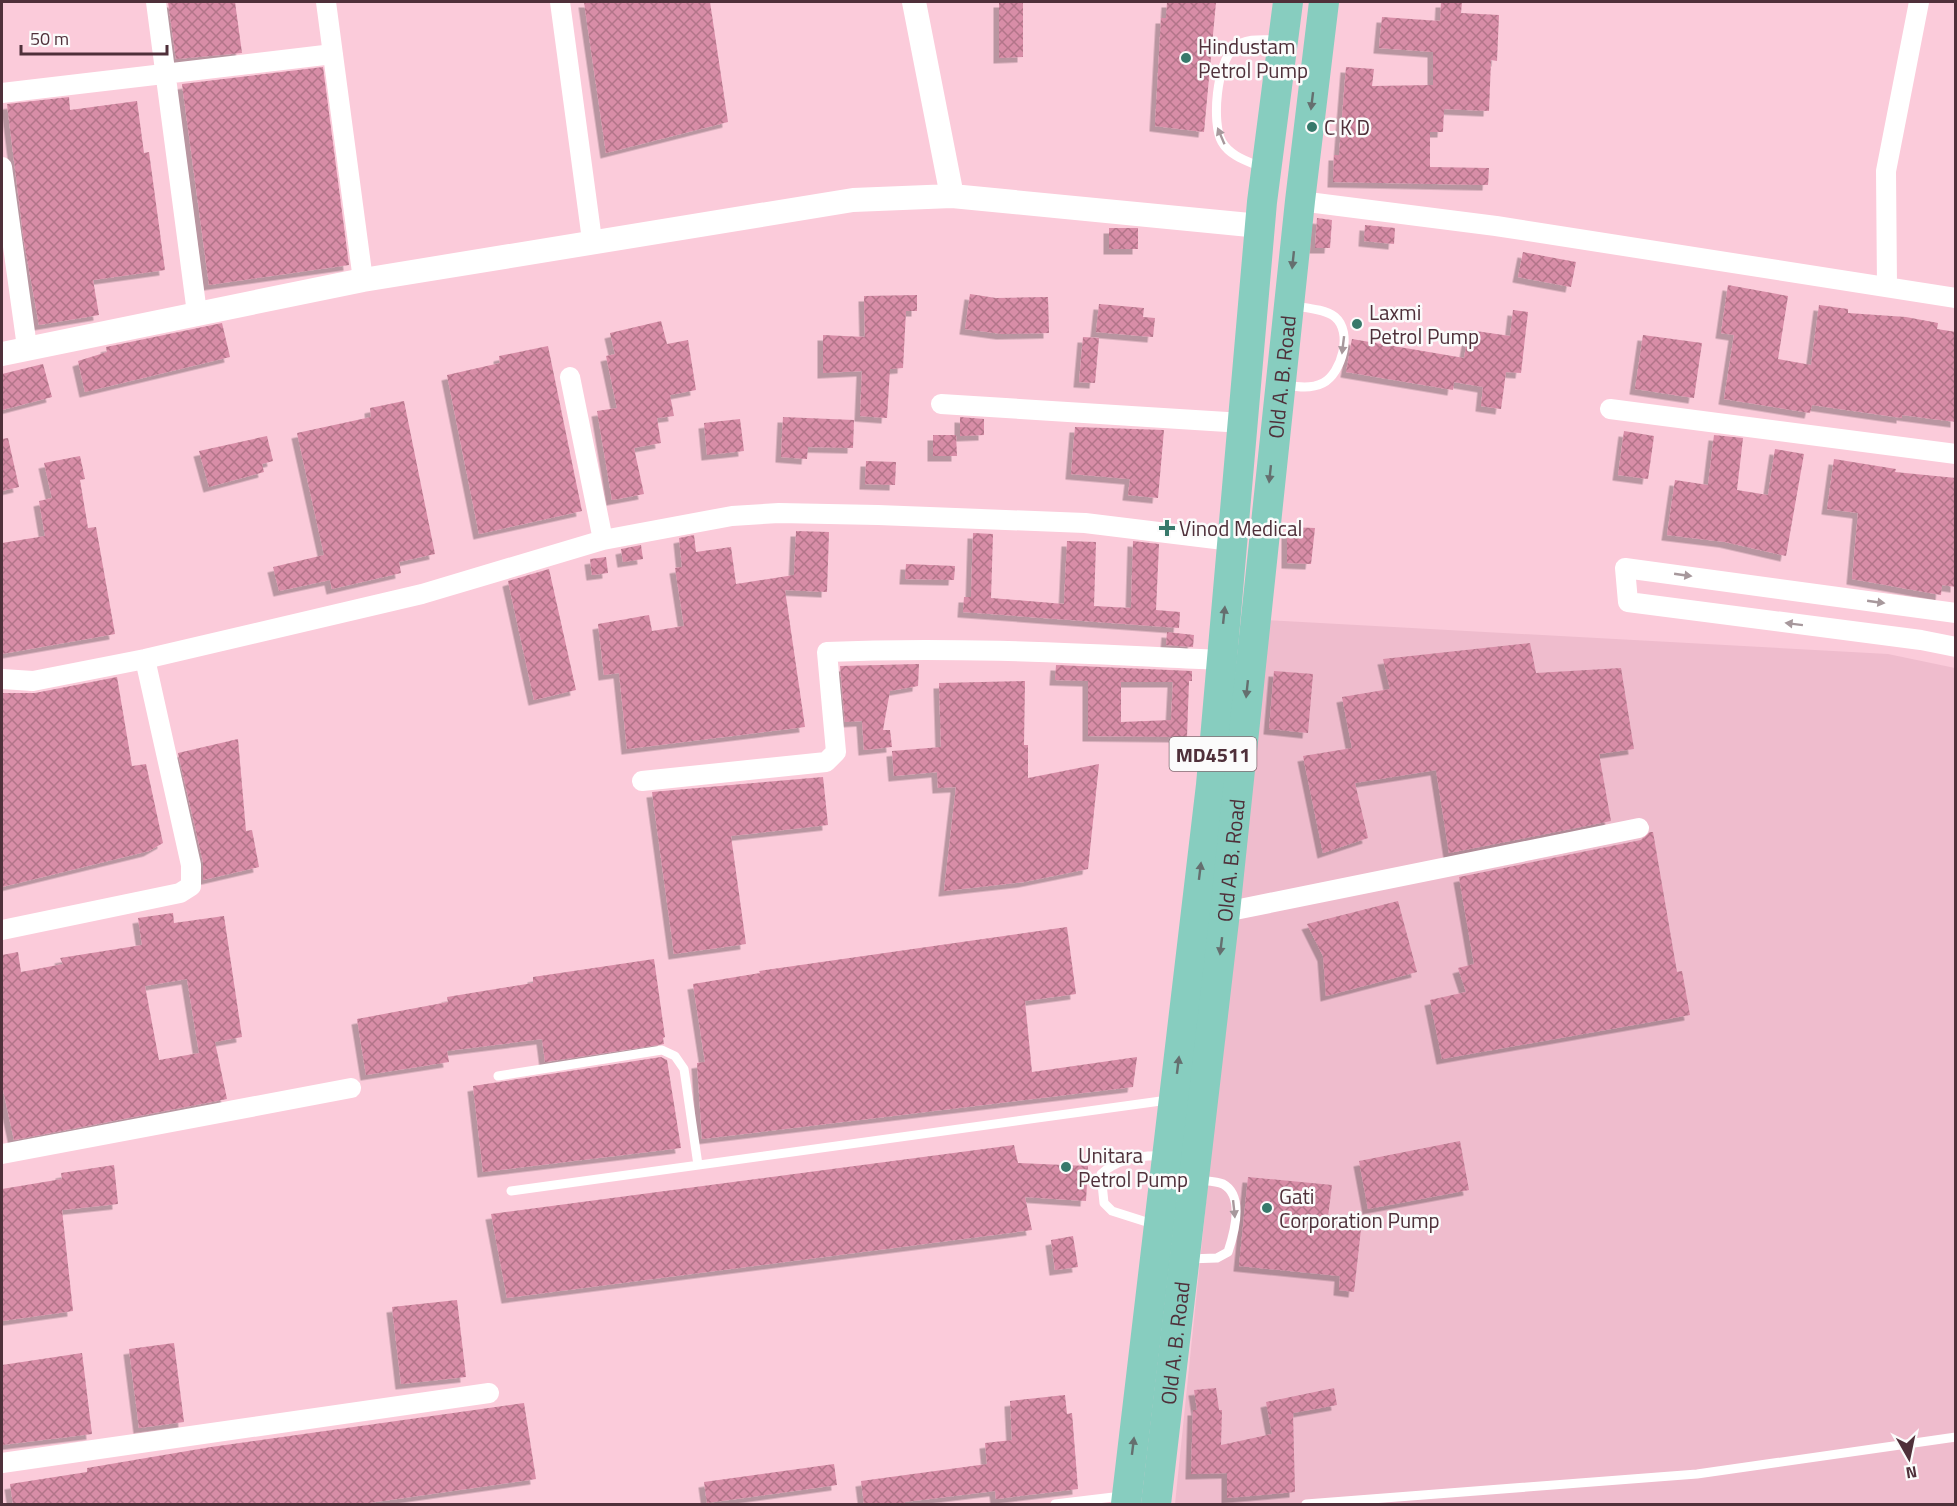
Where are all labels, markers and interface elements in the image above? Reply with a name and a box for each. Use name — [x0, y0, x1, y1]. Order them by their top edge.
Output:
scale bar — [21, 18, 166, 56]
text: 50 m — [30, 25, 69, 52]
place label: Hindustam Petrol Pump — [1198, 30, 1308, 86]
marker: Hindustam Petrol Pump — [1179, 51, 1193, 65]
one-way arrow — [1307, 92, 1317, 111]
place label: C K D — [1324, 111, 1370, 143]
marker: C K D — [1305, 120, 1319, 134]
one-way arrow — [1216, 126, 1226, 144]
one-way arrow — [1289, 250, 1298, 269]
place label: Laxmi Petrol Pump — [1369, 296, 1479, 352]
street label: Old A. B. Road — [1259, 314, 1304, 440]
marker: Laxmi Petrol Pump — [1350, 317, 1364, 331]
one-way arrow — [1338, 336, 1347, 355]
one-way arrow — [1265, 465, 1275, 484]
place label: Vinod Medical — [1179, 512, 1302, 544]
marker: Vinod Medical — [1160, 521, 1174, 535]
one-way arrow — [1673, 571, 1692, 580]
one-way arrow — [1866, 597, 1885, 606]
one-way arrow — [1219, 605, 1229, 624]
one-way arrow — [1784, 619, 1803, 628]
one-way arrow — [1242, 680, 1252, 699]
road number: MD4511 — [1170, 737, 1256, 771]
street label: Old A. B. Road — [1208, 797, 1253, 924]
one-way arrow — [1196, 862, 1205, 881]
one-way arrow — [1216, 936, 1226, 955]
one-way arrow — [1173, 1055, 1183, 1074]
place label: Unitara Petrol Pump — [1078, 1139, 1188, 1195]
marker: Unitara Petrol Pump — [1059, 1160, 1073, 1174]
place label: Gati Corporation Pump — [1279, 1180, 1440, 1236]
one-way arrow — [1229, 1200, 1239, 1219]
marker: Gati Corporation Pump — [1260, 1201, 1274, 1215]
street label: Old A. B. Road — [1152, 1280, 1198, 1406]
north arrow — [1879, 1428, 1939, 1488]
one-way arrow — [1128, 1437, 1138, 1456]
text: N — [1904, 1460, 1919, 1486]

